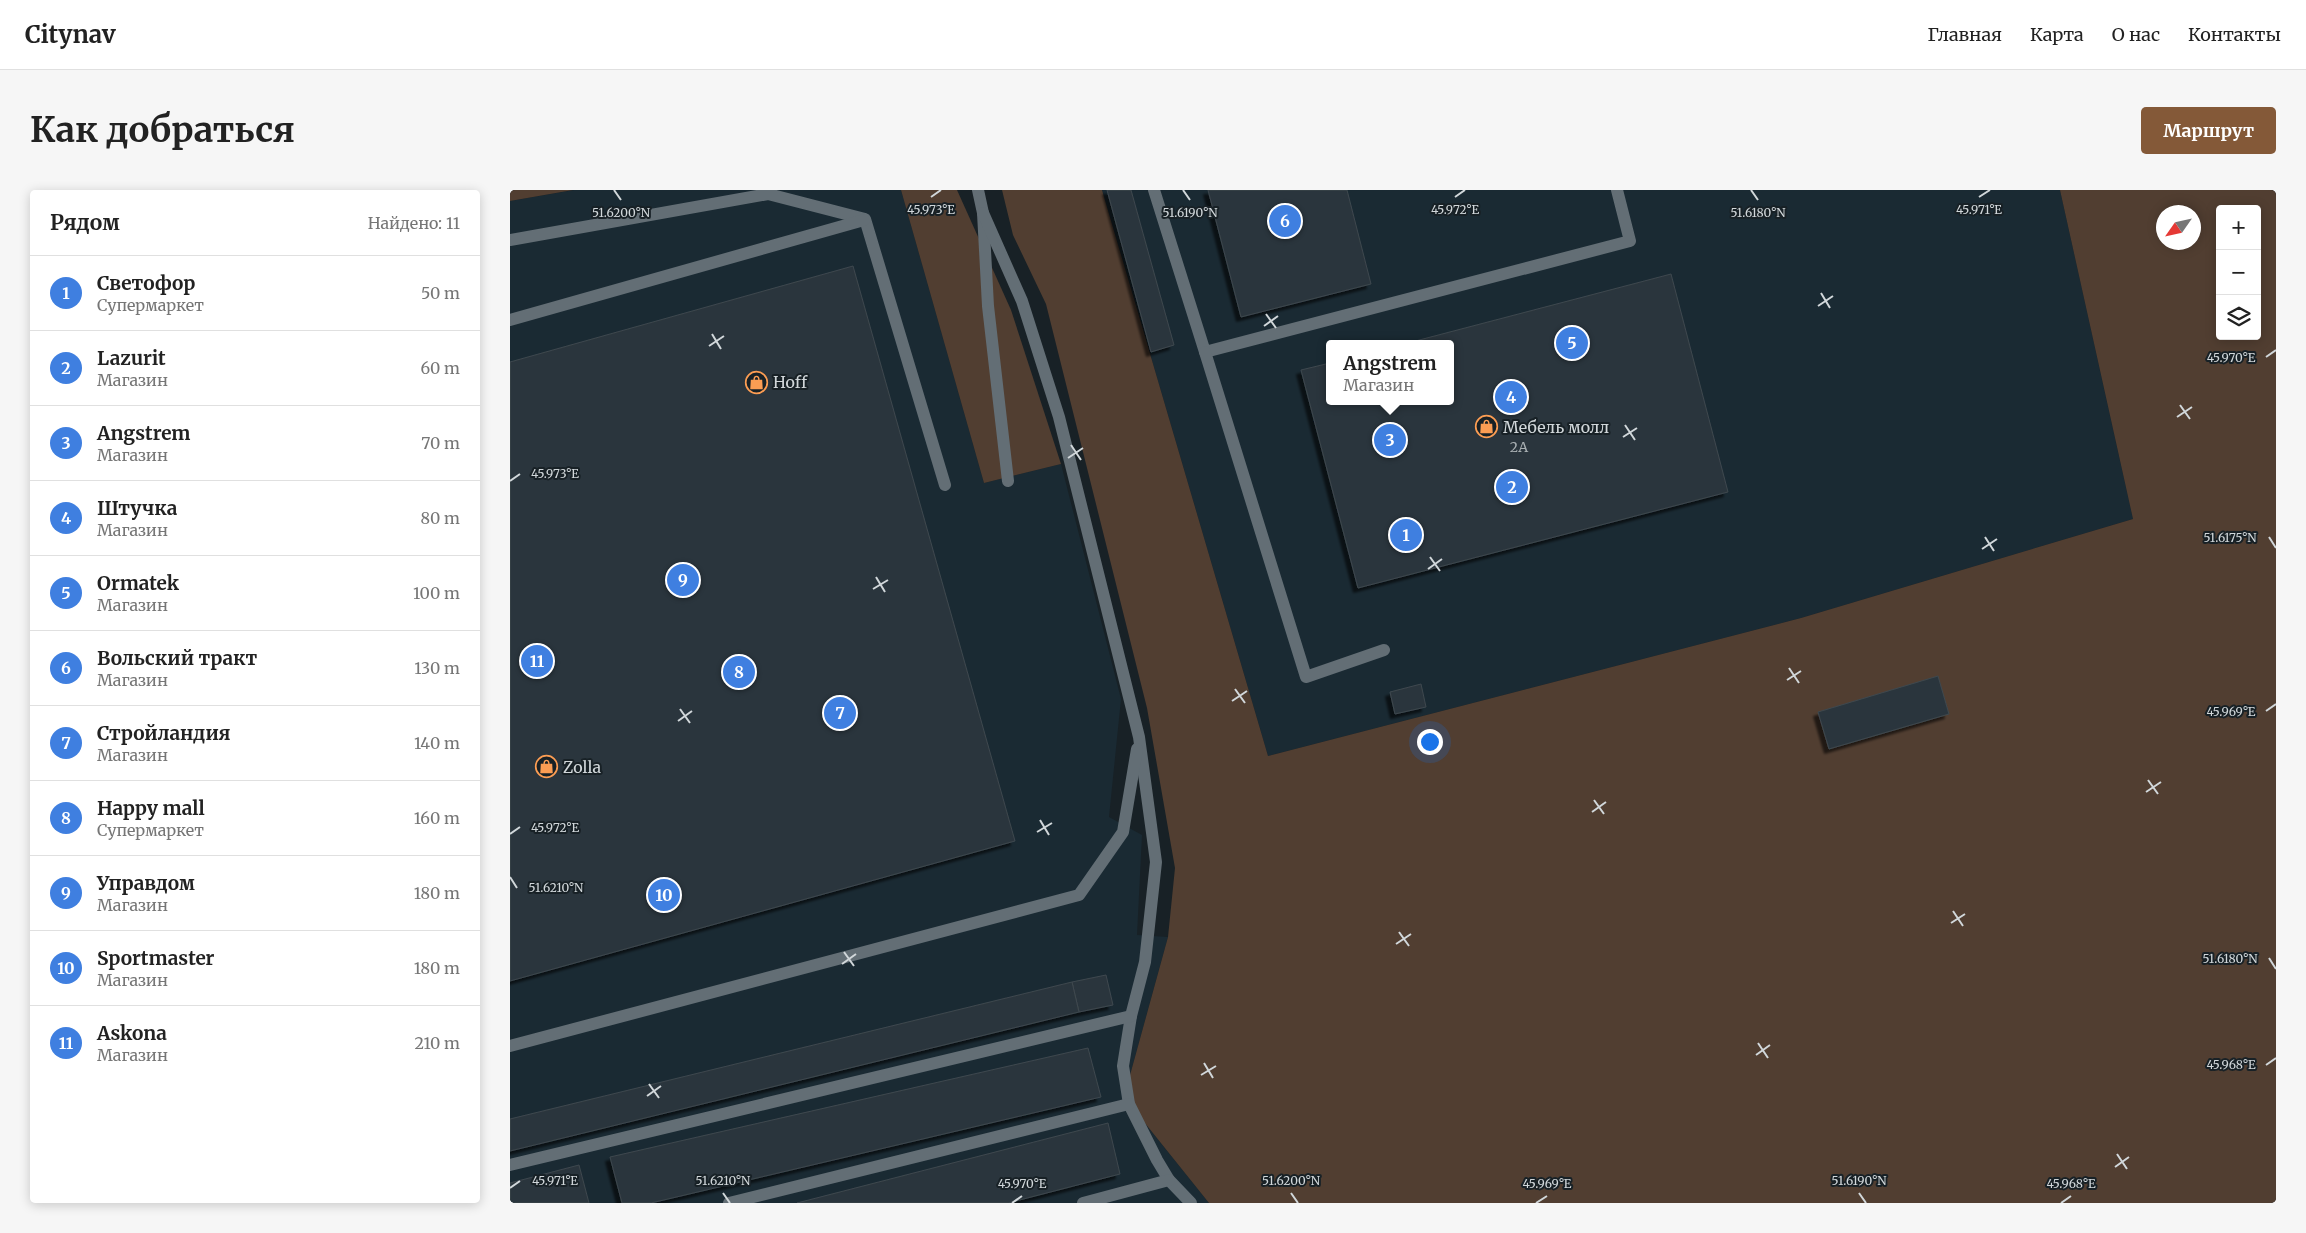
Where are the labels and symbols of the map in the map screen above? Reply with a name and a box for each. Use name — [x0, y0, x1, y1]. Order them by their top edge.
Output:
text: 45.973°E — [907, 202, 955, 217]
pin: 6 — [1269, 202, 1301, 240]
text: 45.972°E — [1431, 202, 1479, 217]
text: 45.971°E — [1956, 202, 2002, 217]
text: 51.6200°N — [592, 205, 651, 220]
text: 51.6190°N — [1163, 205, 1218, 220]
text: 51.6180°N — [1730, 205, 1786, 220]
north arrow — [2156, 205, 2201, 250]
pin: 5 — [1556, 324, 1588, 362]
text: 45.970°E — [2207, 350, 2256, 365]
shop icon: Hoff — [745, 370, 769, 394]
place label: Hoff — [773, 372, 808, 392]
pin: 4 — [1495, 378, 1527, 416]
shop icon: Мебель молл — [1475, 415, 1499, 439]
place label: Мебель молл — [1503, 417, 1610, 437]
pin: 3 — [1374, 421, 1406, 459]
house number: 2А — [1510, 438, 1528, 456]
text: 45.973°E — [531, 466, 579, 481]
pin: 2 — [1496, 468, 1528, 506]
pin: 1 — [1390, 516, 1422, 554]
text: 51.6175°N — [2203, 530, 2257, 545]
pin: 9 — [667, 561, 699, 599]
pin: 11 — [521, 642, 553, 680]
pin: 8 — [723, 653, 755, 691]
pin: 7 — [824, 694, 856, 732]
text: 45.969°E — [2207, 704, 2256, 719]
your location — [1417, 729, 1443, 755]
shop icon: Zolla — [535, 755, 559, 779]
place label: Zolla — [563, 757, 601, 777]
text: 45.972°E — [531, 820, 579, 835]
pin: 10 — [648, 876, 680, 914]
text: 51.6210°N — [529, 880, 584, 895]
text: 51.6180°N — [2202, 951, 2258, 966]
text: 45.968°E — [2206, 1057, 2256, 1072]
text: 45.971°E — [532, 1173, 578, 1188]
text: 51.6210°N — [696, 1173, 751, 1188]
text: 51.6200°N — [1262, 1173, 1321, 1188]
text: 51.6190°N — [1832, 1173, 1887, 1188]
text: 45.970°E — [998, 1176, 1047, 1191]
text: 45.969°E — [1523, 1176, 1572, 1191]
text: 45.968°E — [2046, 1176, 2096, 1191]

